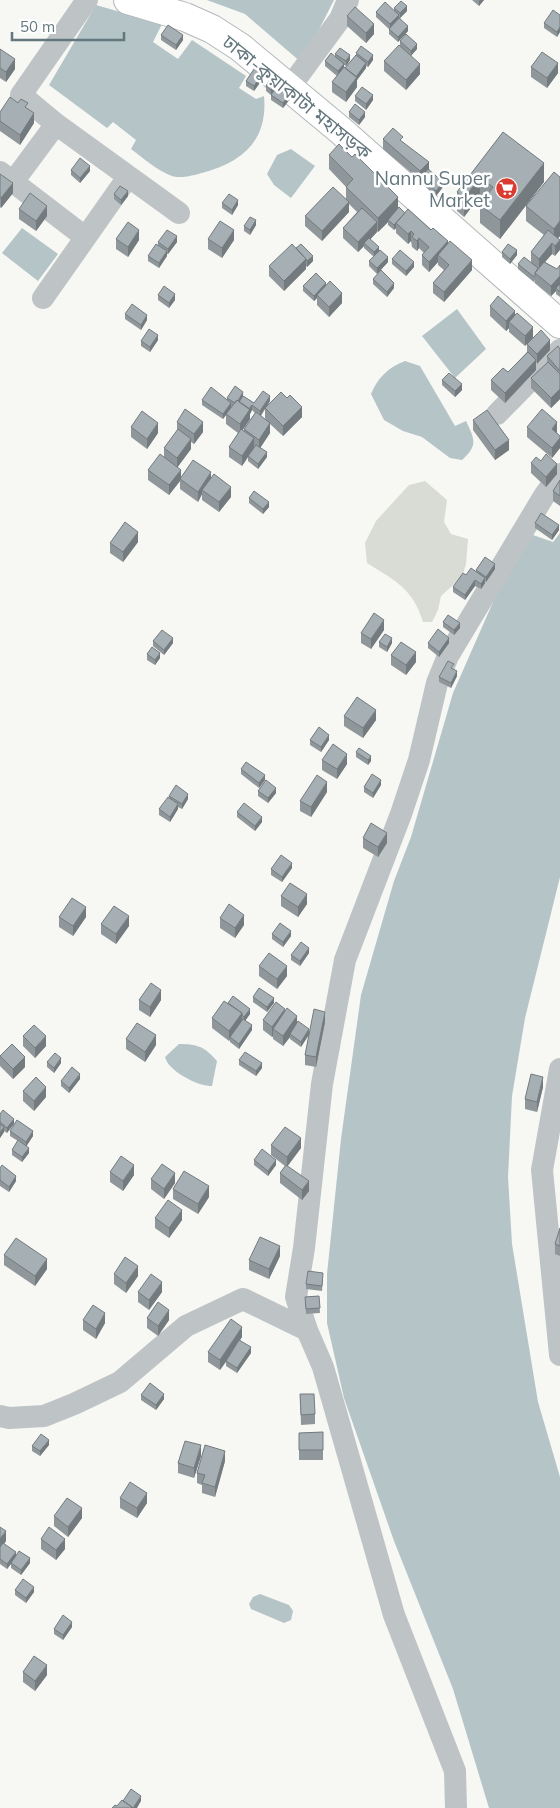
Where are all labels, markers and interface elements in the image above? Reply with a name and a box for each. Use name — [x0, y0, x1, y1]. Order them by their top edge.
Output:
scale bar — [12, 10, 125, 42]
text: 50 m — [20, 17, 55, 36]
street label: ঢাকা-কুয়াকাটা মহাসড়ক — [217, 29, 377, 165]
place label: Nannu Super Market — [375, 166, 490, 212]
supermarket icon: Nannu Super Market — [494, 177, 518, 201]

